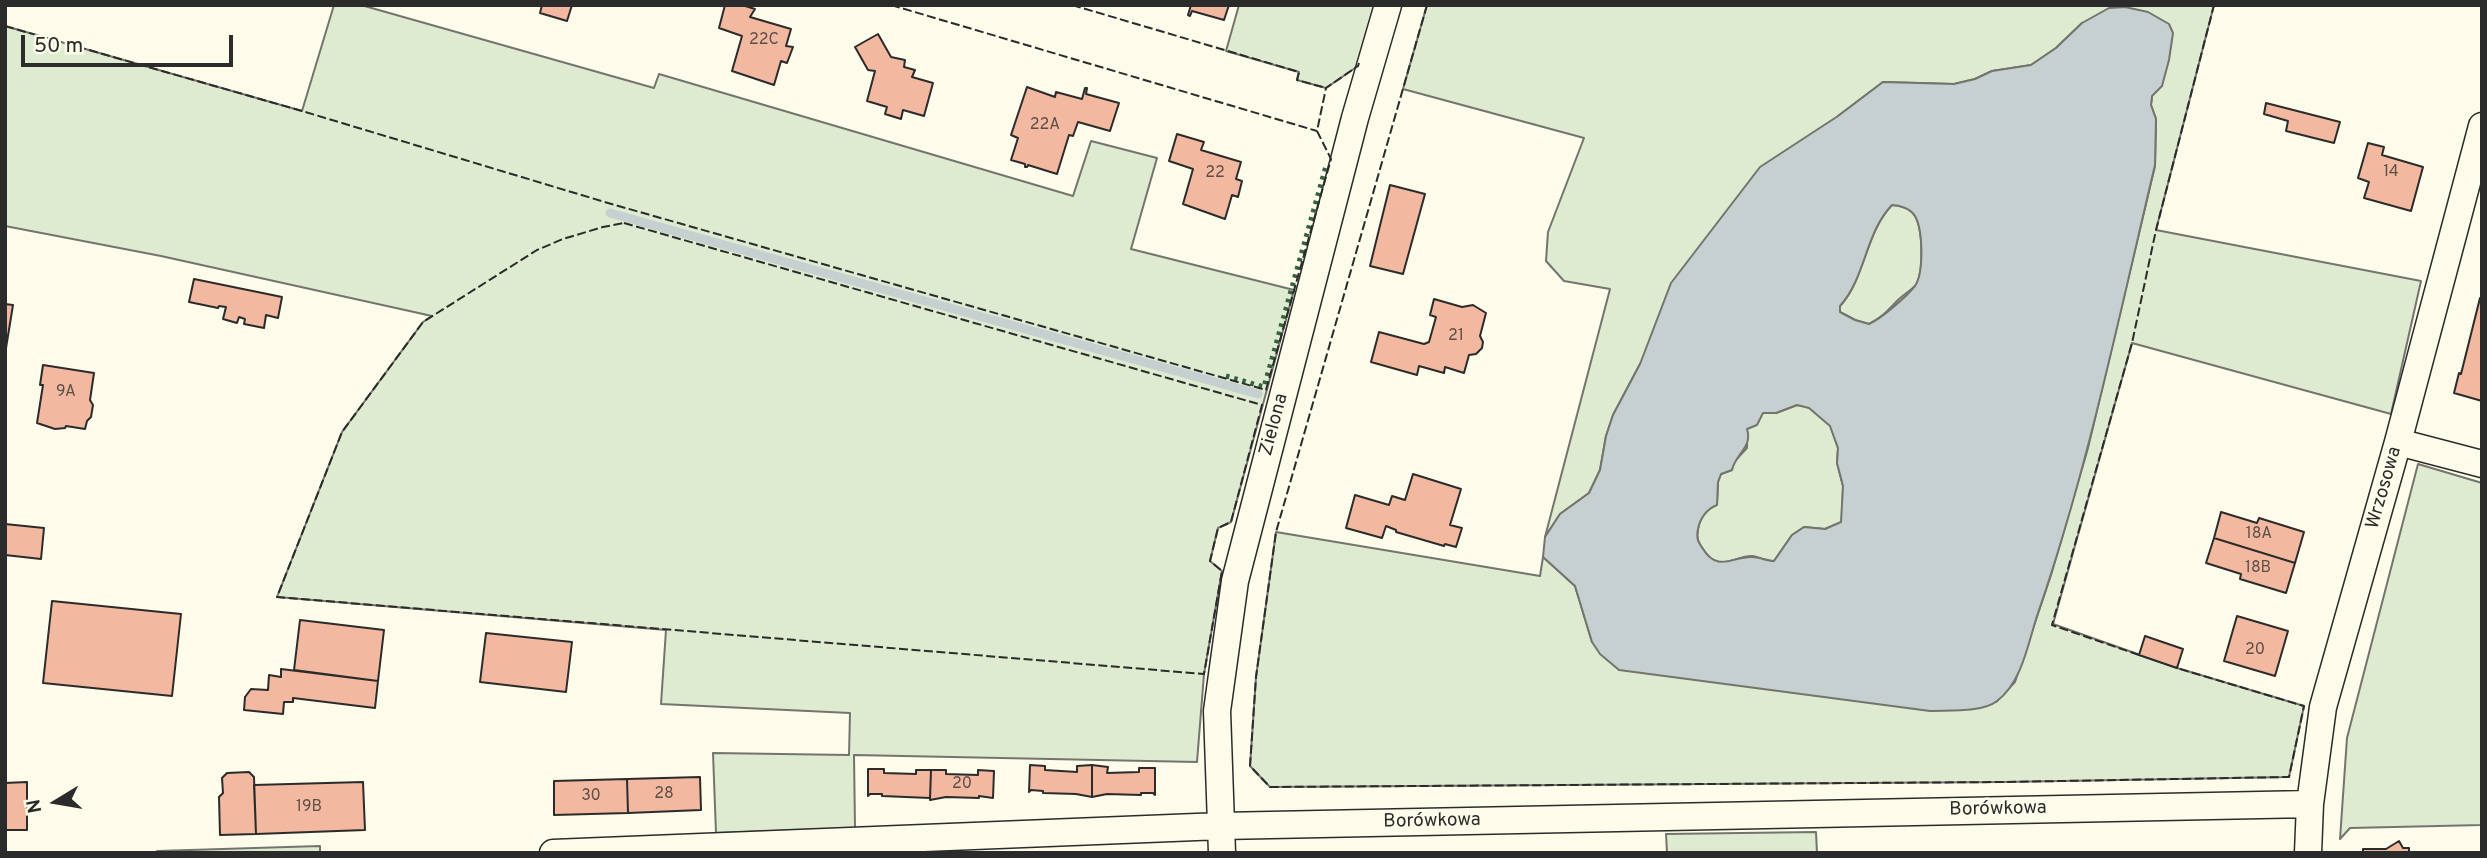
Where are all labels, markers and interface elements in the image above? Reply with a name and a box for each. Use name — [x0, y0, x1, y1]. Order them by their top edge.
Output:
scale bar — [24, 21, 236, 65]
house number: 22C — [749, 31, 779, 51]
text: 50 m — [34, 33, 83, 60]
house number: 22A — [1030, 116, 1060, 136]
house number: 14 — [2383, 163, 2399, 183]
house number: 22 — [1205, 164, 1225, 184]
house number: 21 — [1448, 327, 1464, 347]
house number: 9A — [56, 383, 76, 403]
street label: Zielona — [1256, 391, 1294, 459]
street label: Wrzosowa — [2362, 444, 2408, 532]
house number: 18A — [2246, 525, 2272, 545]
house number: 18B — [2245, 559, 2271, 579]
house number: 20 — [2245, 641, 2265, 661]
north arrow — [21, 767, 91, 837]
house number: 20 — [952, 775, 972, 795]
house number: 28 — [654, 785, 674, 805]
house number: 30 — [581, 787, 601, 807]
text: N — [22, 797, 48, 815]
house number: 19B — [296, 798, 322, 818]
street label: Borówkowa — [1949, 798, 2047, 822]
street label: Borówkowa — [1383, 810, 1481, 834]

